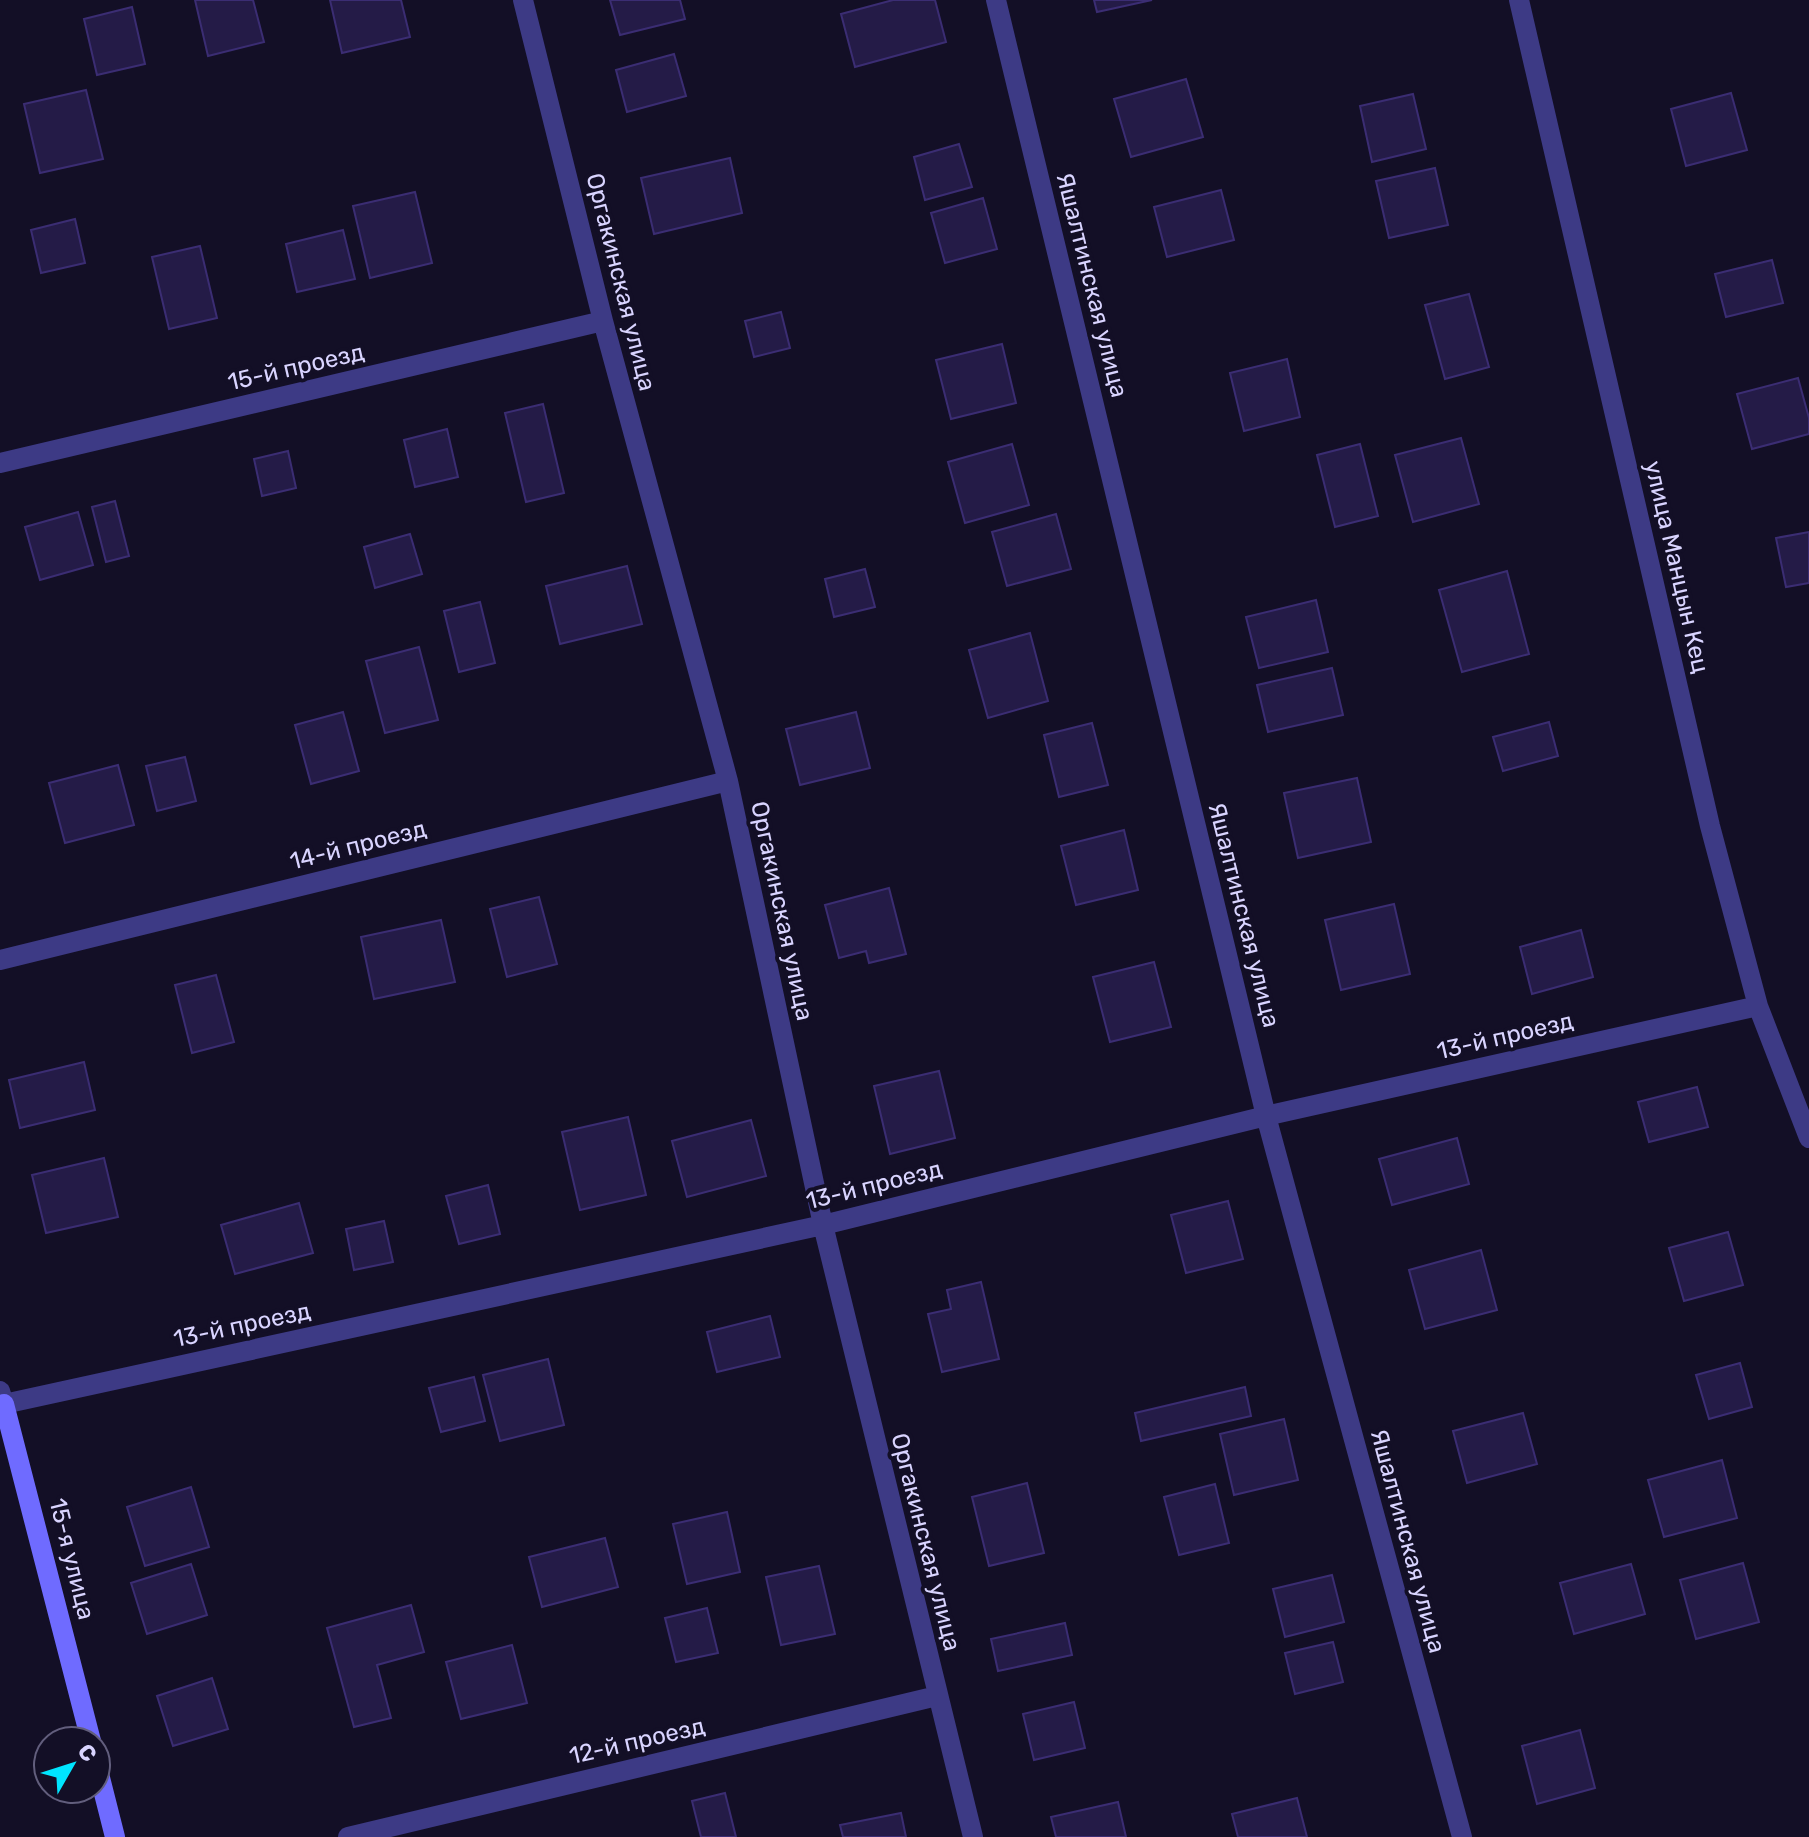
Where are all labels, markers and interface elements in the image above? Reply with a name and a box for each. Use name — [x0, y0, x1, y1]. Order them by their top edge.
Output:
street label: Оргакинская улица — [580, 170, 662, 394]
street label: Яшалтинская улица — [1051, 170, 1133, 400]
street label: 15-й проезд — [225, 338, 367, 396]
street label: улица Манцын Кец — [1639, 458, 1715, 676]
street label: Оргакинская улица — [745, 799, 819, 1023]
street label: Яшалтинская улица — [1203, 800, 1285, 1030]
street label: 14-й проезд — [287, 815, 429, 875]
street label: 13-й проезд — [1434, 1007, 1576, 1065]
street label: 13-й проезд — [803, 1155, 945, 1215]
street label: 13-й проезд — [171, 1297, 313, 1353]
street label: Яшалтинская улица — [1365, 1426, 1451, 1656]
street label: Оргакинская улица — [885, 1430, 967, 1654]
street label: 15-я улица — [43, 1495, 101, 1623]
street label: 12-й проезд — [566, 1712, 708, 1770]
north arrow — [32, 1725, 112, 1805]
text: С — [72, 1738, 103, 1767]

